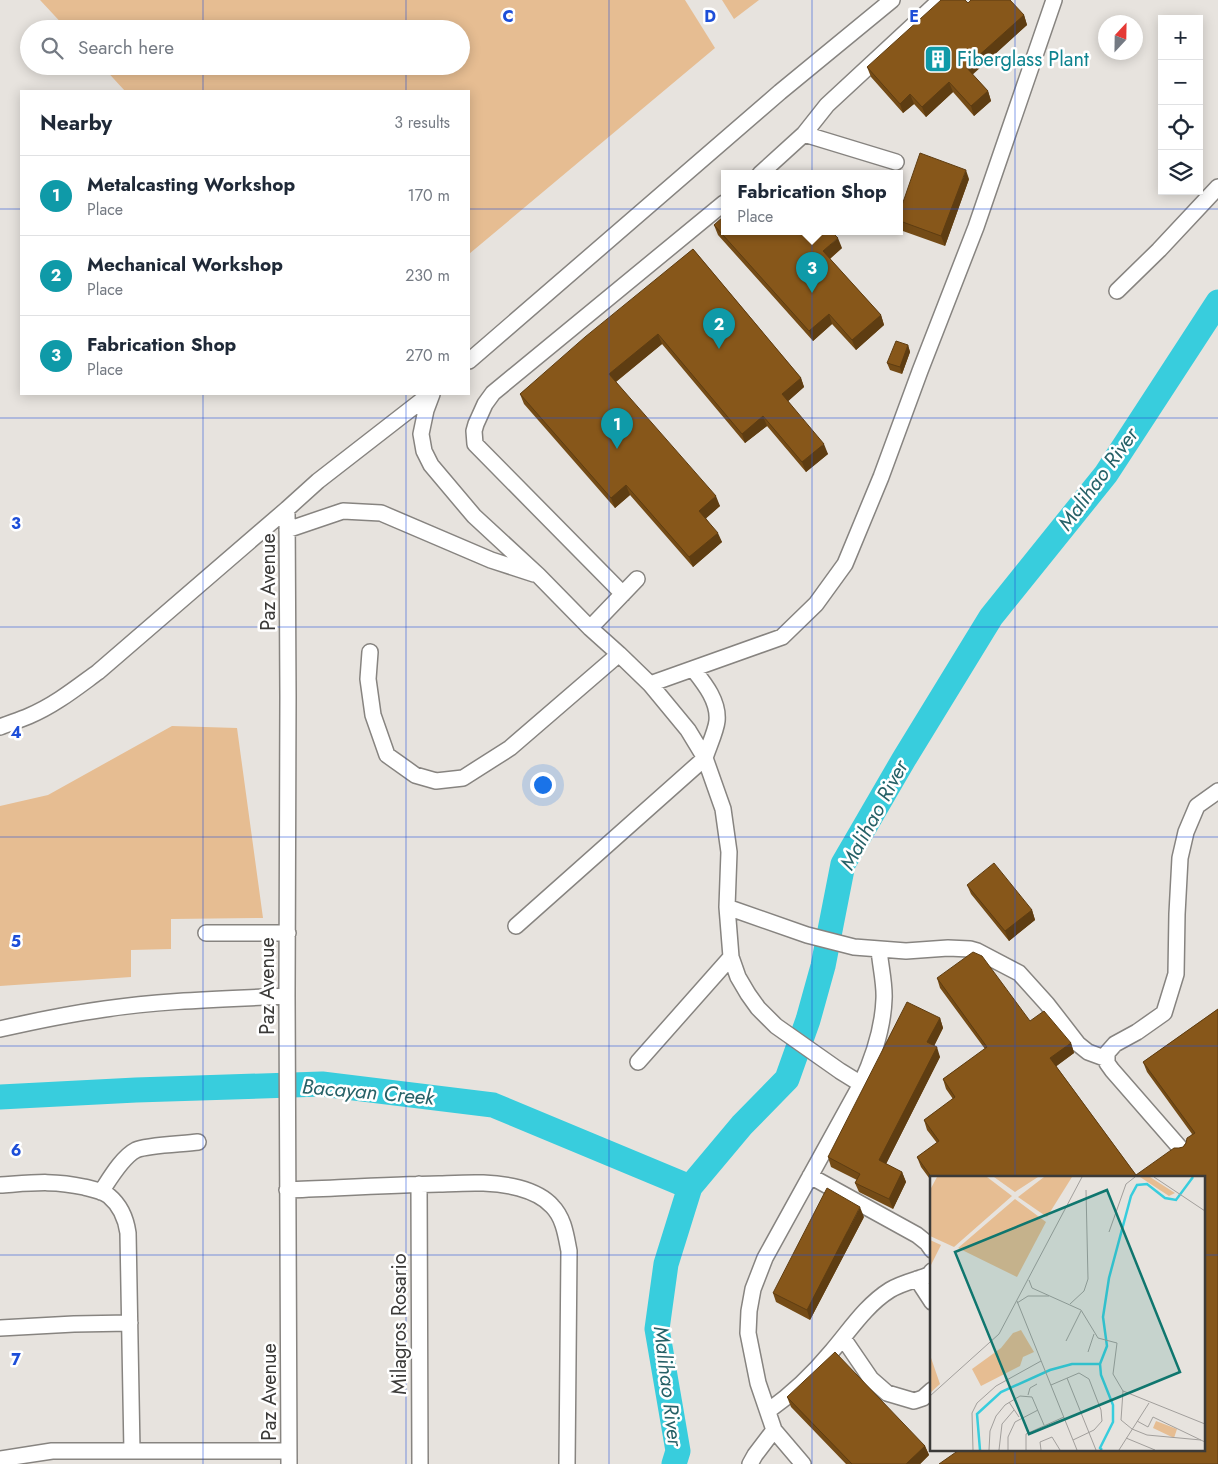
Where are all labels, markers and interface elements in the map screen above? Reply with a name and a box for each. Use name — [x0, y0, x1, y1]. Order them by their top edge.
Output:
text: C — [502, 5, 514, 28]
text: D — [704, 5, 716, 28]
text: E — [909, 5, 919, 28]
north arrow — [1098, 15, 1143, 60]
map controls — [1158, 15, 1203, 195]
button: + — [1158, 15, 1203, 60]
search box — [20, 20, 470, 75]
icon: search — [38, 34, 66, 62]
text: Search here — [78, 34, 174, 61]
building icon: Fiberglass Plant — [923, 44, 953, 74]
place label: Fiberglass Plant — [957, 45, 1089, 74]
button: − — [1158, 60, 1203, 105]
button: locate — [1158, 105, 1203, 150]
text: Nearby — [40, 108, 112, 138]
text: 3 results — [394, 111, 450, 134]
button: layers — [1158, 150, 1203, 195]
popup — [721, 170, 903, 235]
text: Metalcasting Workshop — [87, 171, 295, 198]
text: Fabrication Shop — [737, 178, 887, 205]
text: 1 — [52, 184, 60, 207]
text: 170 m — [408, 184, 450, 207]
text: Place — [87, 198, 123, 221]
text: Place — [737, 205, 773, 228]
text: Mechanical Workshop — [87, 251, 283, 278]
pin: 3 — [796, 252, 828, 293]
text: 2 — [51, 264, 61, 287]
text: 230 m — [405, 264, 450, 287]
text: Place — [87, 278, 123, 301]
pin: 2 — [703, 308, 735, 349]
text: Fabrication Shop — [87, 331, 236, 358]
text: 3 — [51, 344, 61, 367]
text: 270 m — [406, 344, 450, 367]
text: Place — [87, 358, 123, 381]
pin: 1 — [601, 408, 633, 449]
water label: Malihao River — [1050, 421, 1146, 537]
text: 3 — [11, 512, 21, 535]
street label: Paz Avenue — [254, 533, 283, 631]
text: 4 — [10, 721, 22, 744]
water label: Malihao River — [832, 754, 916, 875]
your location — [530, 772, 556, 798]
text: 5 — [11, 930, 21, 953]
street label: Paz Avenue — [253, 937, 282, 1035]
water label: Bacayan Creek — [301, 1071, 436, 1113]
text: 6 — [11, 1139, 21, 1162]
inset map — [930, 1176, 1206, 1452]
street label: Milagros Rosario — [385, 1253, 414, 1395]
water label: Malihao River — [646, 1324, 690, 1449]
street label: Paz Avenue — [255, 1343, 284, 1441]
text: 7 — [11, 1348, 21, 1371]

